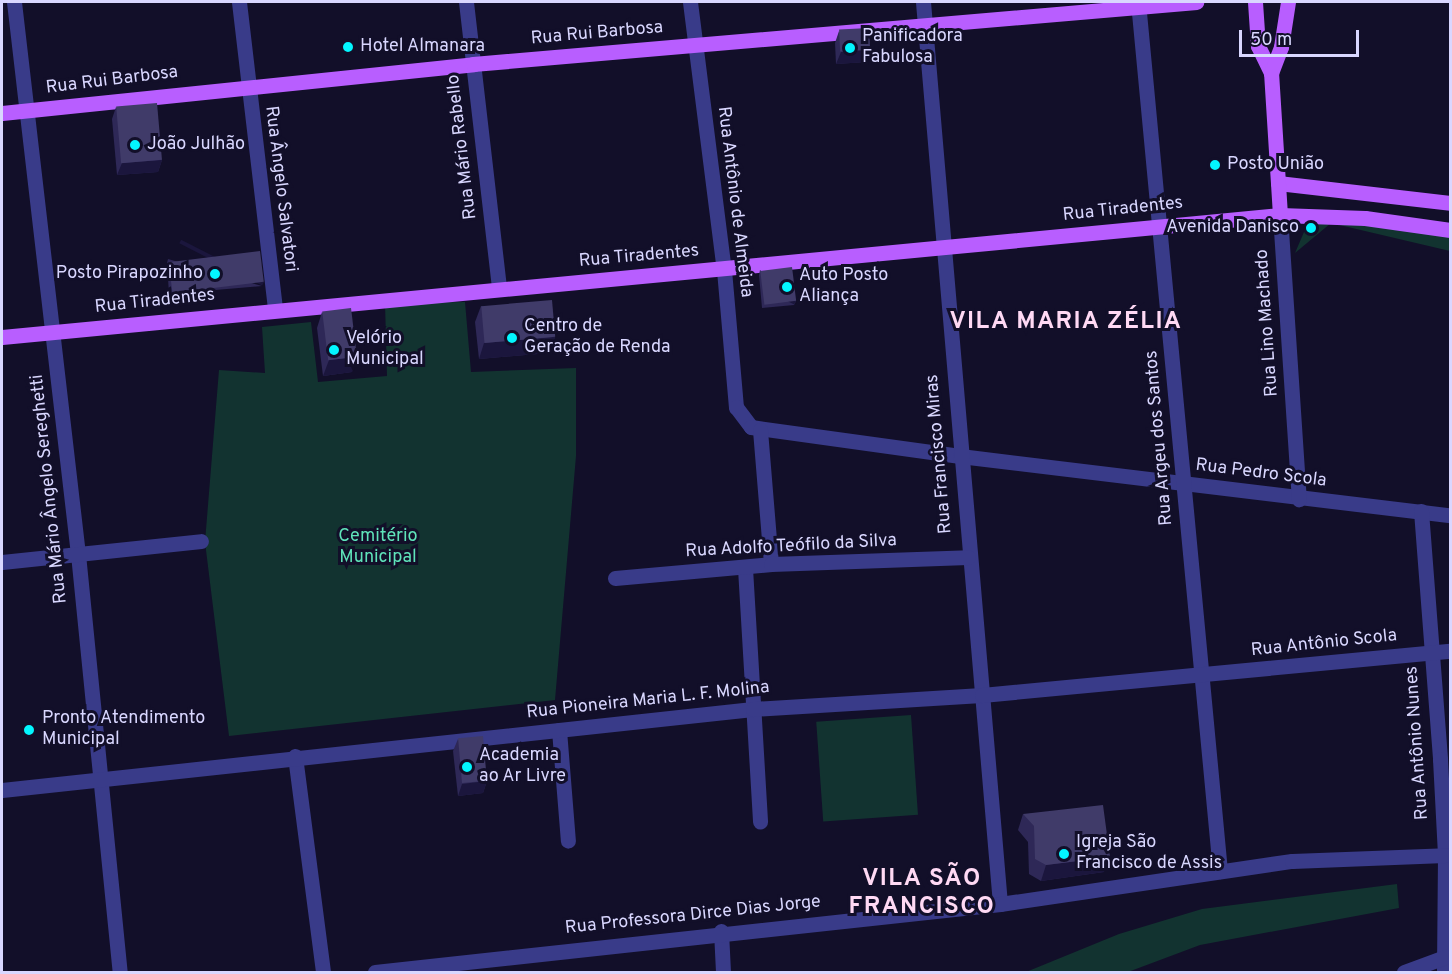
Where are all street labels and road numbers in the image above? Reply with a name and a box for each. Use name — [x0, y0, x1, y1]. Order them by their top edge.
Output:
street label: Rua Rui Barbosa — [530, 17, 664, 51]
street label: Rua Rui Barbosa — [45, 62, 179, 100]
street label: Rua Mário Rabello — [443, 73, 483, 221]
street label: Rua Ângelo Salvatori — [259, 104, 301, 274]
street label: Rua Antônio de Almeida — [711, 104, 757, 300]
street label: Rua Tiradentes — [1061, 193, 1185, 227]
street label: Rua Tiradentes — [578, 241, 700, 273]
street label: Rua Lino Machado — [1252, 249, 1284, 397]
street label: Rua Tiradentes — [93, 285, 217, 319]
street label: Rua Argeu dos Santos — [1142, 349, 1178, 527]
street label: Rua Mário Ângelo Sereghetti — [27, 373, 73, 605]
street label: Rua Francisco Miras — [922, 373, 958, 535]
street label: Rua Pedro Scola — [1194, 455, 1328, 493]
street label: Rua Adolfo Teófilo da Silva — [684, 531, 898, 563]
street label: Rua Antônio Scola — [1250, 626, 1398, 662]
street label: Rua Antônio Nunes — [1402, 665, 1434, 821]
street label: Rua Pioneira Maria L. F. Molina — [525, 677, 771, 725]
street label: Rua Professora Dirce Dias Jorge — [564, 892, 822, 940]

